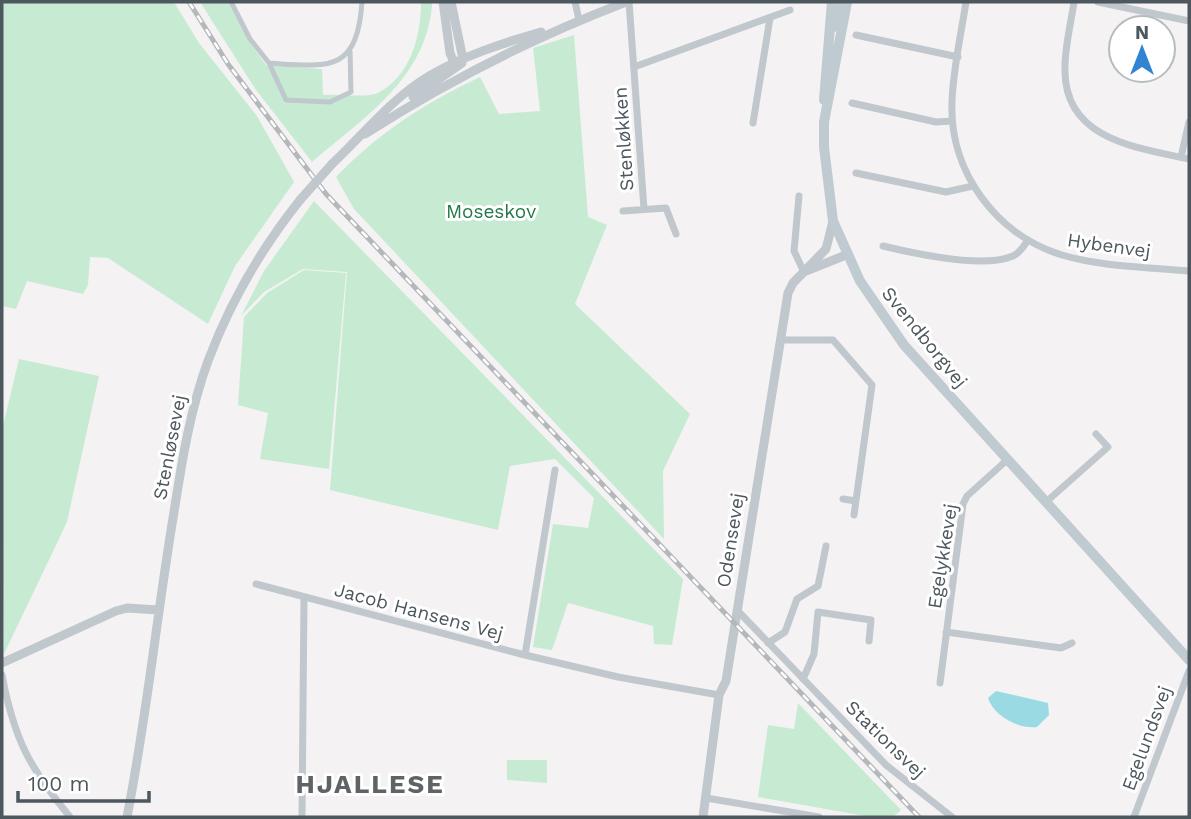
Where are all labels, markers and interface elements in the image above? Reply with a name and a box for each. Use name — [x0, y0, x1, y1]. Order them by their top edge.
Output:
north arrow — [1107, 14, 1177, 84]
text: N — [1135, 21, 1149, 44]
street label: Stenløkken — [608, 86, 639, 192]
park label: Moseskov — [446, 200, 536, 223]
street label: Hybenvej — [1066, 228, 1152, 263]
street label: Svendborgvej — [877, 282, 972, 392]
street label: Stenløsevej — [148, 393, 191, 502]
street label: Odensevej — [712, 491, 749, 589]
street label: Egelykkevej — [923, 502, 962, 610]
street label: Jacob Hansens Vej — [332, 578, 506, 645]
street label: Egelundsvej — [1117, 683, 1176, 794]
street label: Stationsvej — [841, 696, 930, 783]
scale bar — [18, 760, 149, 804]
district label: HJALLESE — [295, 769, 445, 799]
text: 100 m — [28, 771, 90, 796]

